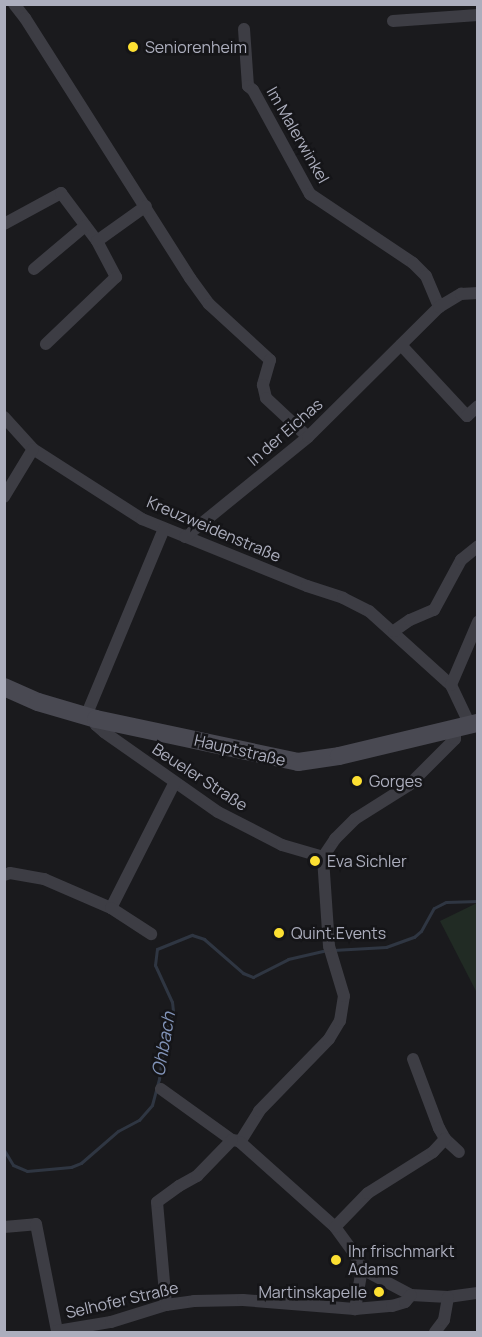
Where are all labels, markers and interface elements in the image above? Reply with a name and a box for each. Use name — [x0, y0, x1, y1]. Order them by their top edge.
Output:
place label: Seniorenheim — [145, 37, 247, 57]
marker: Seniorenheim — [126, 40, 140, 54]
street label: Im Malerwinkel — [263, 83, 333, 187]
street label: In der Eichas — [244, 394, 326, 470]
street label: Kreuzweidenstraße — [144, 492, 284, 566]
street label: Hauptstraße — [192, 730, 288, 770]
street label: Beueler Straße — [149, 739, 251, 815]
place label: Gorges — [369, 771, 422, 791]
marker: Gorges — [350, 774, 364, 788]
place label: Eva Sichler — [327, 851, 407, 871]
marker: Eva Sichler — [308, 854, 322, 868]
place label: Quint.Events — [291, 923, 386, 943]
marker: Quint.Events — [272, 926, 286, 940]
water label: Ohbach — [147, 1010, 179, 1078]
place label: Ihr frischmarkt Adams — [348, 1241, 455, 1279]
marker: Ihr frischmarkt Adams — [329, 1253, 343, 1267]
street label: Selhofer Straße — [64, 1278, 180, 1322]
place label: Martinskapelle — [258, 1282, 367, 1302]
marker: Martinskapelle — [372, 1285, 386, 1299]

